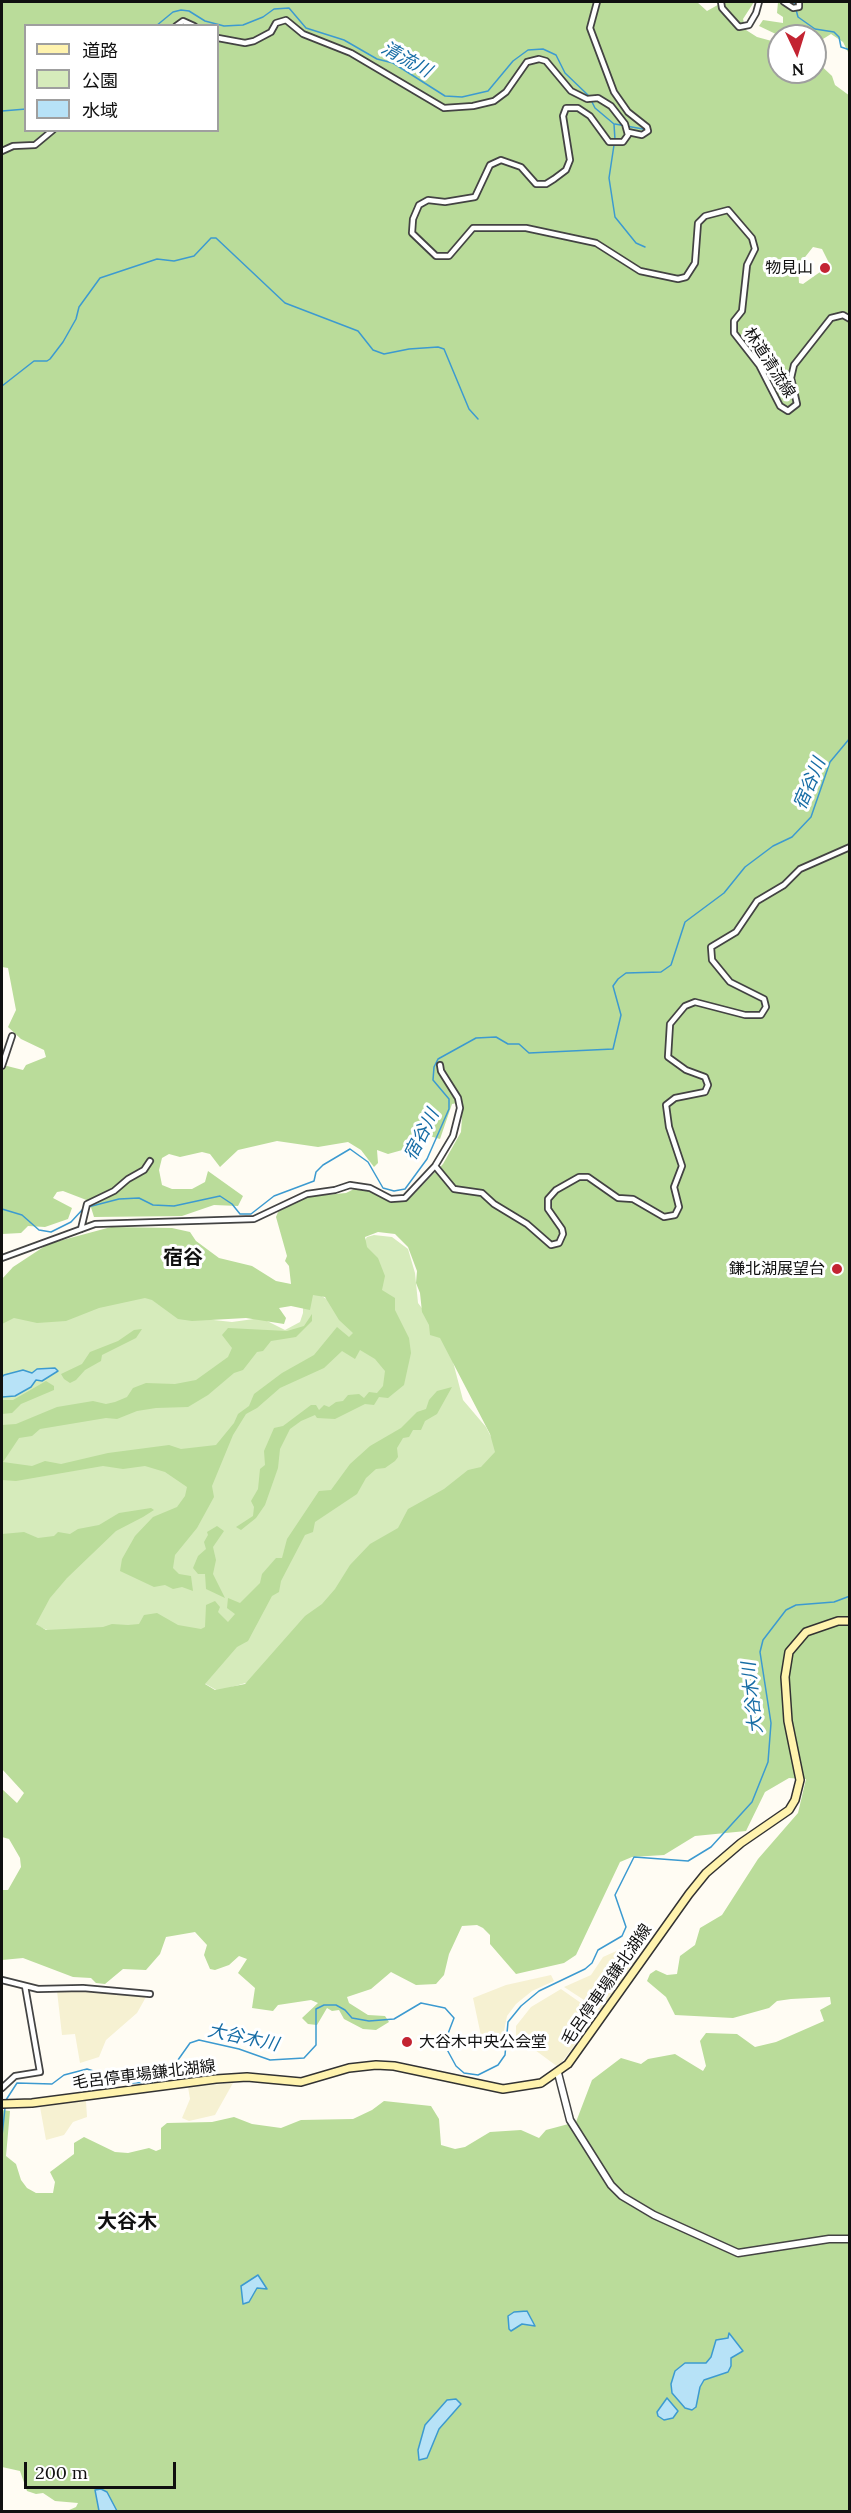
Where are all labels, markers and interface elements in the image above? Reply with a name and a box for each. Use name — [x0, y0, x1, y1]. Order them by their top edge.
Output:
legend — [24, 24, 219, 132]
north arrow — [767, 24, 827, 84]
water label: 清流川 — [377, 37, 435, 83]
text: 道路 — [82, 39, 118, 62]
text: N — [791, 60, 805, 80]
text: 公園 — [82, 69, 118, 92]
text: 水域 — [82, 99, 118, 122]
place label: 物見山 — [765, 258, 813, 278]
marker: 物見山 — [818, 261, 832, 275]
street label: 林道清流線 — [739, 324, 799, 402]
water label: 宿谷川 — [790, 755, 830, 813]
water label: 宿谷川 — [400, 1106, 444, 1164]
district label: 宿谷 — [163, 1246, 203, 1270]
place label: 鎌北湖展望台 — [729, 1259, 825, 1279]
marker: 鎌北湖展望台 — [830, 1262, 844, 1276]
water label: 大谷木川 — [738, 1661, 768, 1735]
street label: 毛呂停車場鎌北湖線 — [558, 1921, 656, 2049]
water label: 大谷木川 — [206, 2020, 280, 2056]
place label: 大谷木中央公会堂 — [419, 2032, 547, 2052]
marker: 大谷木中央公会堂 — [400, 2035, 414, 2049]
street label: 毛呂停車場鎌北湖線 — [71, 2057, 217, 2093]
district label: 大谷木 — [97, 2210, 157, 2234]
scale bar — [27, 2450, 178, 2488]
text: 200 m — [35, 2461, 88, 2484]

